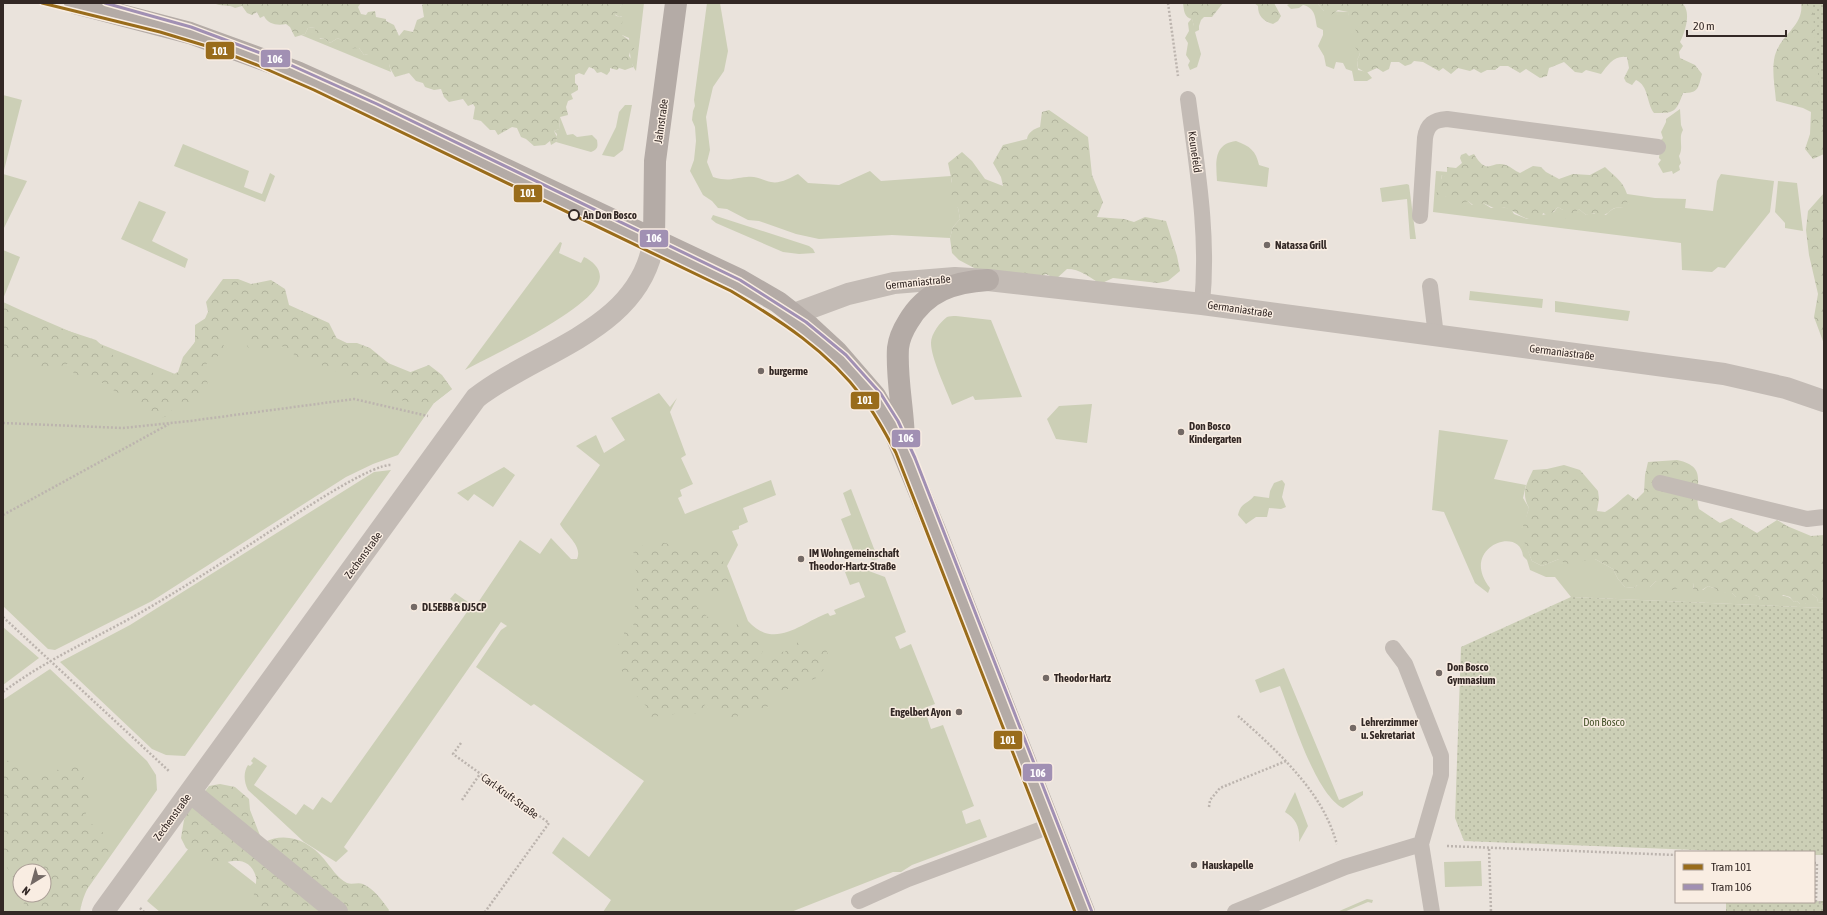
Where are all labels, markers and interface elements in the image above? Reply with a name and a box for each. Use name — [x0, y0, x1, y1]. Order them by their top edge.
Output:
scale bar — [1687, 12, 1786, 38]
text: 20 m — [1693, 19, 1715, 33]
line badge: 101 — [205, 41, 235, 60]
text: 101 — [212, 45, 228, 57]
line badge: 106 — [260, 49, 291, 68]
text: 106 — [267, 53, 283, 65]
street label: Jahnstraße — [652, 98, 670, 144]
street label: Keunefeld — [1186, 130, 1204, 174]
line badge: 101 — [513, 184, 543, 203]
text: 101 — [520, 187, 536, 199]
marker: An Don Bosco — [568, 209, 580, 221]
place label: An Don Bosco — [582, 209, 637, 221]
line badge: 106 — [639, 229, 669, 248]
text: 106 — [646, 232, 662, 244]
place label: Natassa Grill — [1275, 239, 1328, 251]
marker: Natassa Grill — [1262, 240, 1272, 250]
street label: Germaniastraße — [885, 273, 951, 291]
street label: Germaniastraße — [1207, 299, 1273, 319]
street label: Germaniastraße — [1529, 342, 1595, 362]
place label: burgerme — [769, 365, 808, 377]
marker: burgerme — [756, 366, 766, 376]
line badge: 101 — [850, 391, 880, 410]
text: 101 — [857, 394, 873, 406]
place label: Don Bosco Kindergarten — [1189, 420, 1242, 445]
marker: Don Bosco Kindergarten — [1176, 427, 1186, 437]
line badge: 106 — [891, 429, 921, 448]
text: 106 — [898, 432, 914, 444]
street label: Zechenstraße — [342, 529, 384, 581]
place label: IM Wohngemeinschaft Theodor-Hartz-Straße — [809, 547, 900, 572]
marker: IM Wohngemeinschaft Theodor-Hartz-Straße — [796, 554, 806, 564]
place label: DL5EBB & DJ5CP — [422, 601, 487, 613]
marker: DL5EBB & DJ5CP — [409, 602, 419, 612]
place label: Don Bosco Gymnasium — [1447, 661, 1495, 686]
marker: Don Bosco Gymnasium — [1434, 668, 1444, 678]
place label: Theodor Hartz — [1054, 672, 1111, 684]
marker: Theodor Hartz — [1041, 673, 1051, 683]
place label: Engelbert Ayon — [890, 706, 951, 718]
marker: Engelbert Ayon — [954, 707, 964, 717]
place label: Lehrerzimmer u. Sekretariat — [1361, 716, 1418, 741]
park label: Don Bosco — [1583, 716, 1625, 728]
marker: Lehrerzimmer u. Sekretariat — [1348, 723, 1358, 733]
line badge: 101 — [993, 730, 1023, 750]
text: 101 — [1000, 734, 1016, 746]
line badge: 106 — [1022, 763, 1053, 782]
text: 106 — [1030, 767, 1046, 779]
street label: Carl-Kruft-Straße — [479, 771, 541, 821]
street label: Zechenstraße — [151, 791, 193, 843]
legend — [1675, 851, 1815, 903]
place label: Hauskapelle — [1202, 859, 1254, 871]
marker: Hauskapelle — [1189, 860, 1199, 870]
text: Tram 101 — [1711, 860, 1752, 874]
north arrow — [12, 863, 52, 903]
text: Tram 106 — [1711, 880, 1752, 894]
text: N — [20, 884, 32, 898]

